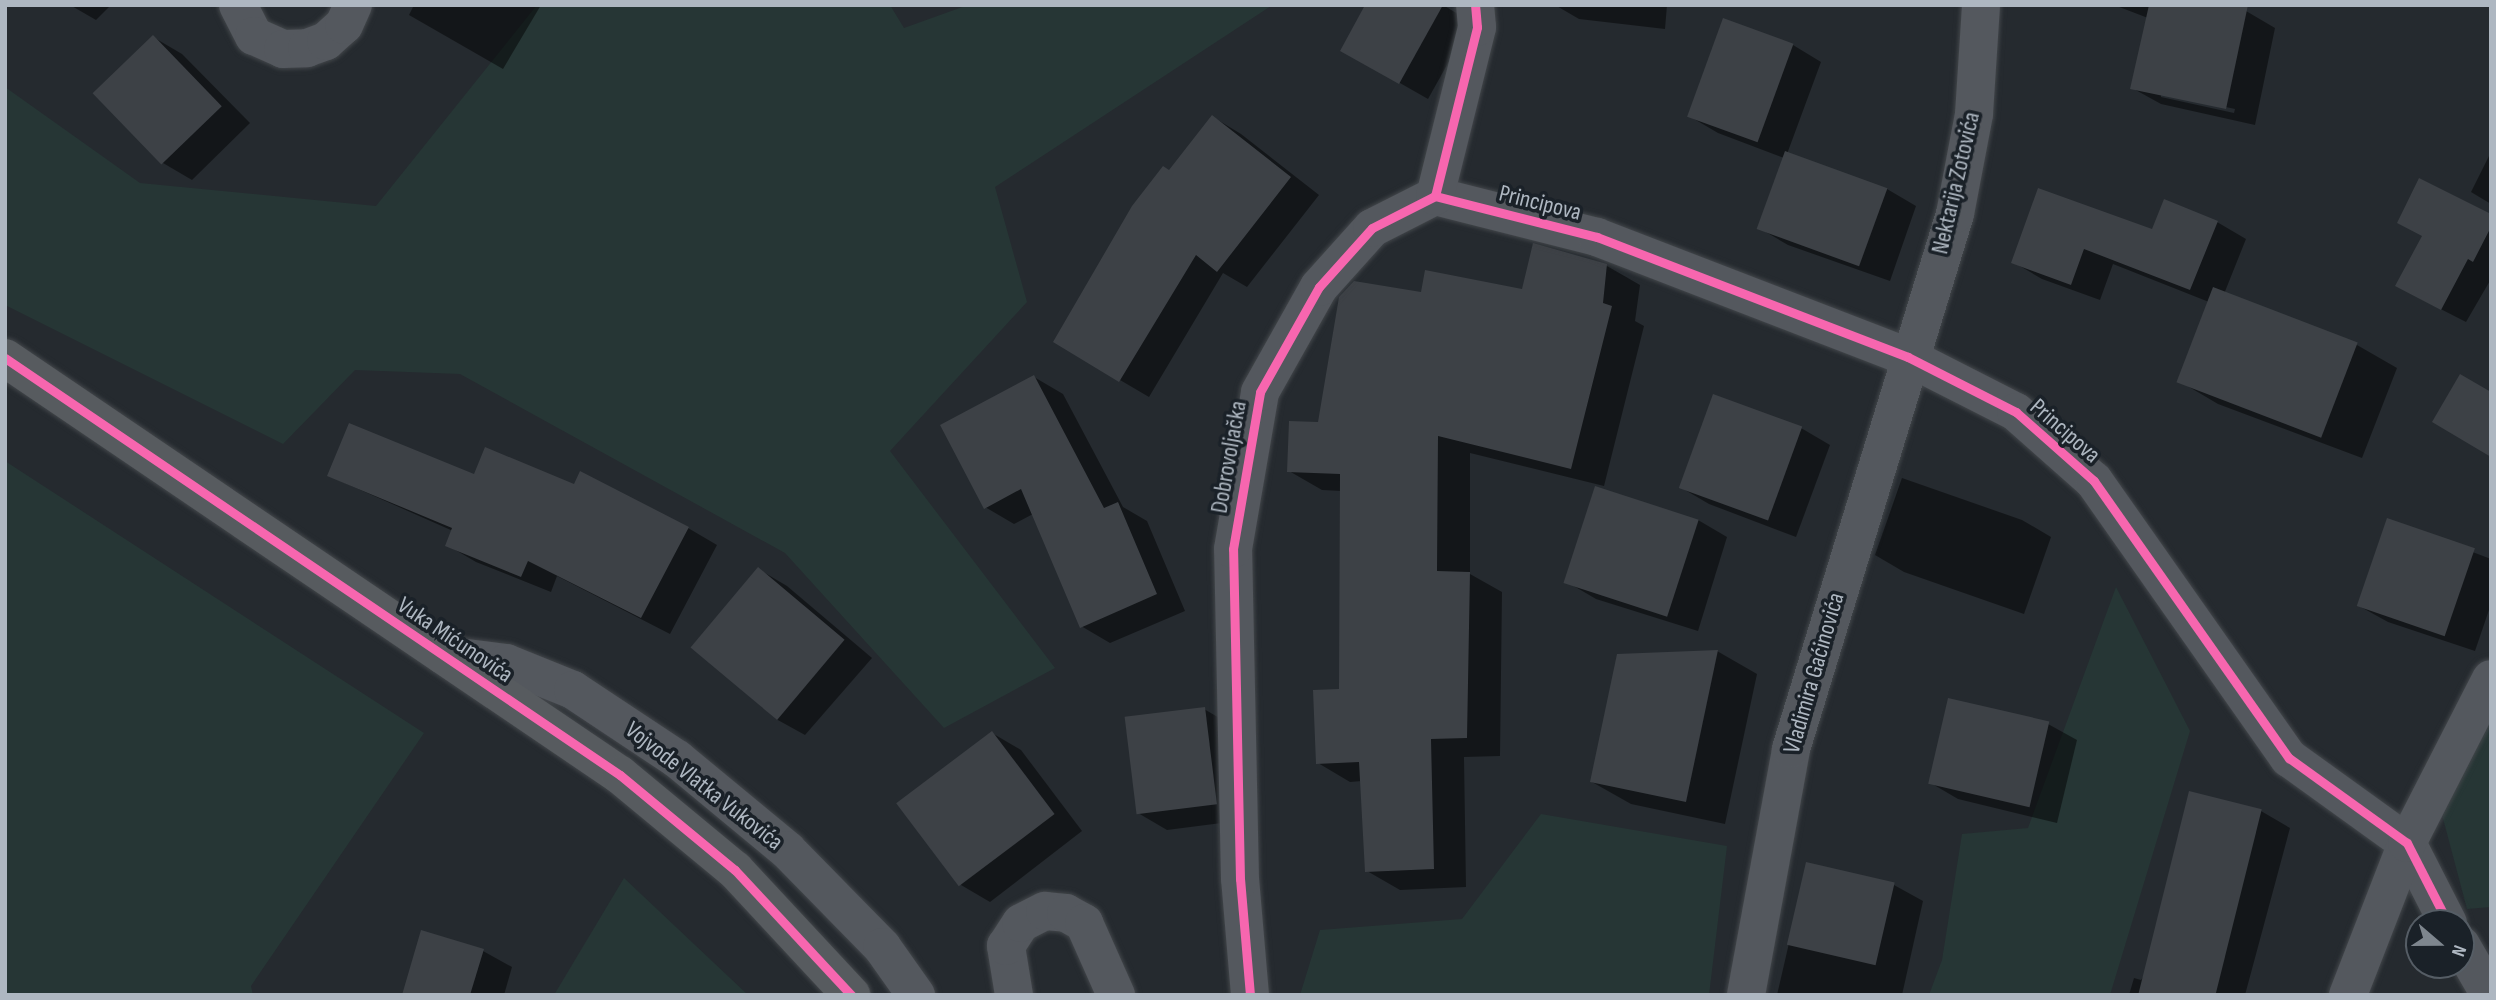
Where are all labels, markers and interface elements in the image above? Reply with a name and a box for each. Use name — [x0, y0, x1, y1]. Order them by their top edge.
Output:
street label: Nektarija Zotovića — [1926, 109, 1986, 257]
street label: Principova — [1496, 179, 1584, 227]
street label: Principova — [2024, 393, 2106, 469]
street label: Dobrovoljačka — [1205, 399, 1253, 515]
street label: Vladimira Gaćinovića — [1777, 589, 1851, 757]
street label: Vuka Mićunovića — [392, 591, 518, 689]
street label: Vojvode Vlatka Vukovića — [619, 715, 789, 857]
north arrow — [2405, 909, 2475, 979]
text: N — [2446, 942, 2471, 959]

